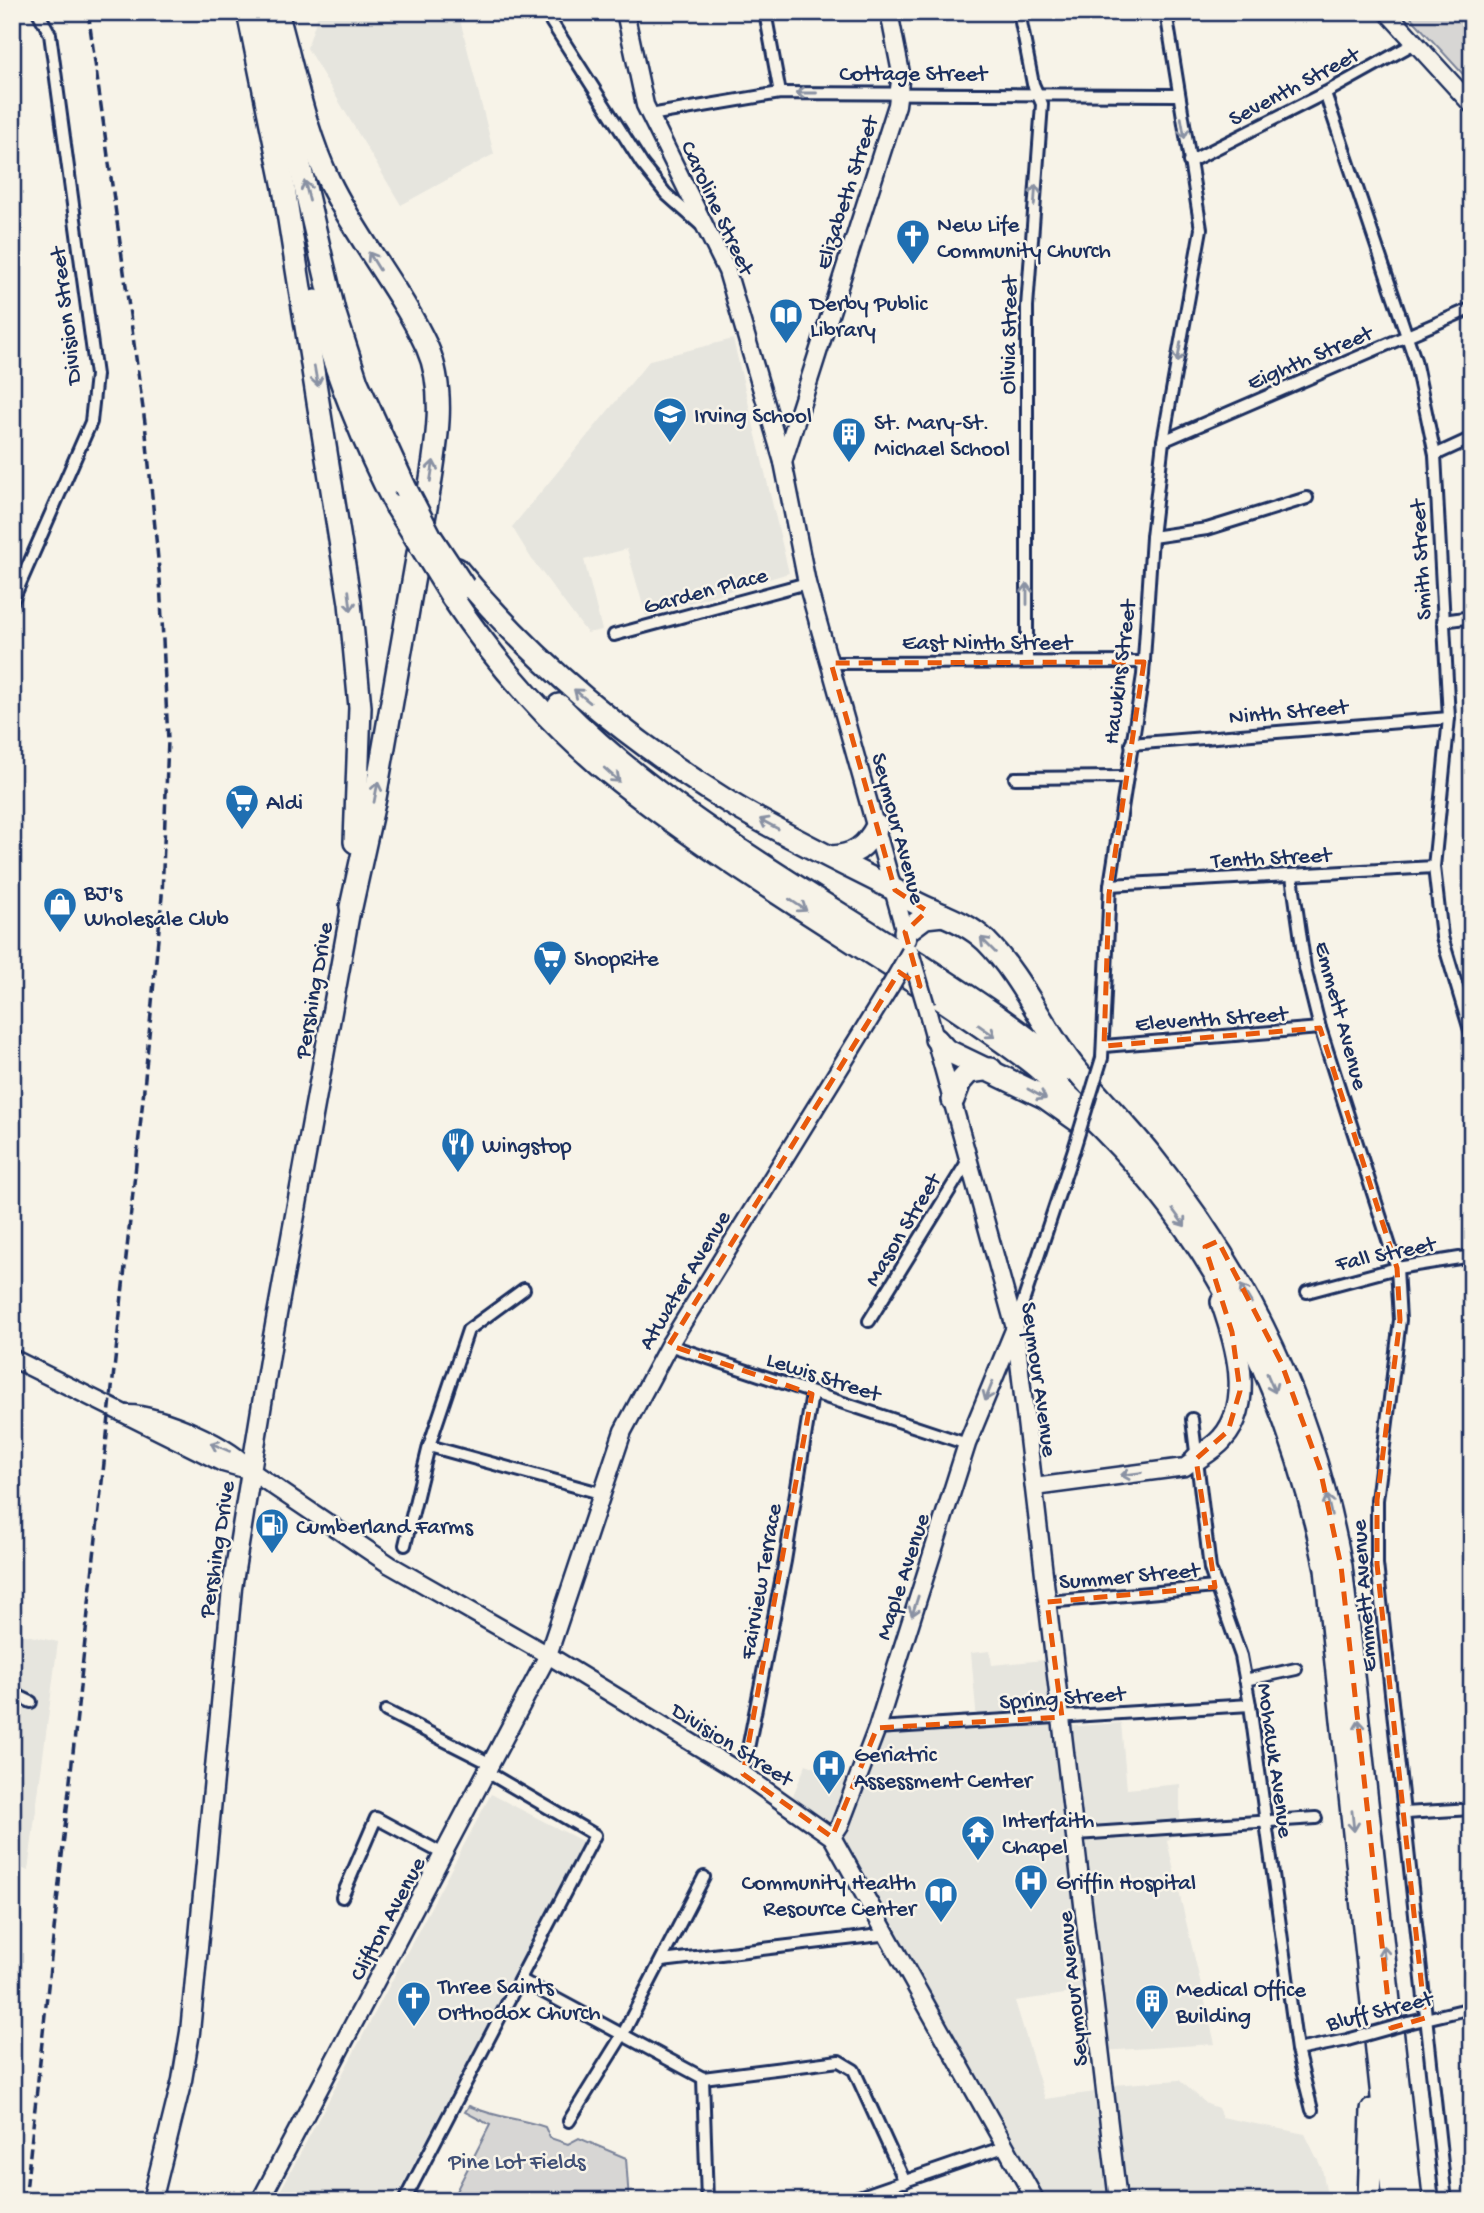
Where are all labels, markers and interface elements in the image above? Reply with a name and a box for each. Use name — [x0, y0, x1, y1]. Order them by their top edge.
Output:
street label: Seventh Street — [1225, 42, 1366, 134]
street label: Cottage Street — [839, 62, 988, 89]
one-way arrow — [795, 86, 818, 100]
street label: Elizabeth Street — [811, 111, 886, 273]
one-way arrow — [1177, 116, 1190, 139]
street label: Caroline Street — [673, 137, 759, 281]
one-way arrow — [300, 180, 313, 202]
one-way arrow — [1029, 184, 1042, 207]
place label: New Life Community Church — [937, 213, 1111, 266]
church icon: New Life Community Church — [894, 217, 932, 266]
street label: Division Street — [45, 244, 90, 388]
one-way arrow — [367, 251, 381, 271]
street label: Olivia Street — [996, 274, 1025, 395]
place label: Derby Public Library — [808, 292, 929, 345]
library icon: Derby Public Library — [767, 296, 805, 345]
street label: Eighth Street — [1244, 320, 1378, 398]
one-way arrow — [1172, 340, 1185, 363]
one-way arrow — [310, 364, 323, 387]
school or university icon: Irving School — [651, 395, 689, 444]
place label: Irving School — [694, 404, 812, 431]
place label: St. Mary-St. Michael School — [874, 411, 1010, 464]
building icon: St. Mary-St. Michael School — [830, 415, 868, 464]
one-way arrow — [426, 461, 439, 483]
street label: Smith Street — [1406, 497, 1439, 621]
street label: Garden Place — [641, 563, 772, 622]
one-way arrow — [1020, 582, 1034, 605]
one-way arrow — [343, 589, 356, 611]
street label: Hawkins Street — [1099, 597, 1144, 746]
street label: East Ninth Street — [902, 631, 1074, 658]
one-way arrow — [573, 689, 591, 704]
street label: Ninth Street — [1228, 695, 1351, 732]
street label: Seymour Avenue — [863, 750, 930, 909]
one-way arrow — [603, 767, 621, 783]
one-way arrow — [369, 781, 383, 804]
supermarket icon: Aldi — [223, 782, 261, 831]
place label: Aldi — [266, 791, 303, 818]
one-way arrow — [759, 817, 780, 830]
street label: Tenth Street — [1208, 843, 1333, 876]
place label: BJ's Wholesale Club — [83, 881, 229, 934]
shop icon: BJ's Wholesale Club — [41, 885, 79, 934]
one-way arrow — [788, 898, 807, 912]
street label: Pershing Drive — [290, 919, 341, 1062]
one-way arrow — [980, 936, 997, 953]
supermarket icon: ShopRite — [531, 938, 569, 987]
street label: Emmett Avenue — [1307, 939, 1373, 1094]
place label: ShopRite — [574, 947, 660, 974]
street label: Eleventh Street — [1134, 1002, 1290, 1039]
one-way arrow — [977, 1024, 996, 1038]
one-way arrow — [1027, 1087, 1047, 1101]
restaurant icon: Wingstop — [439, 1125, 477, 1174]
place label: Wingstop — [482, 1134, 572, 1161]
street label: Mason Street — [860, 1168, 949, 1292]
street label: Atwater Avenue — [634, 1205, 739, 1355]
one-way arrow — [1171, 1208, 1186, 1227]
street label: Fall Street — [1332, 1231, 1440, 1279]
one-way arrow — [1239, 1284, 1253, 1304]
street label: Seymour Avenue — [1013, 1301, 1062, 1460]
street label: Lewis Street — [762, 1347, 885, 1410]
one-way arrow — [1265, 1372, 1278, 1394]
one-way arrow — [981, 1380, 994, 1402]
one-way arrow — [210, 1440, 232, 1453]
one-way arrow — [1120, 1468, 1143, 1481]
street label: Pershing Drive — [194, 1478, 243, 1621]
one-way arrow — [1322, 1494, 1335, 1517]
street label: Fairview Terrace — [735, 1501, 790, 1662]
fuel station icon: Cumberland Farms — [253, 1506, 291, 1555]
street label: Maple Avenue — [871, 1509, 938, 1644]
place label: Cumberland Farms — [296, 1515, 473, 1542]
street label: Emmett Avenue — [1347, 1518, 1384, 1673]
street label: Summer Street — [1058, 1558, 1202, 1597]
one-way arrow — [908, 1595, 921, 1617]
street label: Spring Street — [999, 1682, 1128, 1717]
street label: Mohawk Avenue — [1249, 1682, 1298, 1841]
street label: Division Street — [664, 1697, 798, 1795]
one-way arrow — [1353, 1719, 1366, 1742]
place label: Geriatric Assessment Center — [854, 1743, 1034, 1796]
hospital icon: Geriatric Assessment Center — [810, 1747, 848, 1796]
place label: Interfaith Chapel — [1002, 1809, 1094, 1862]
one-way arrow — [1347, 1810, 1360, 1832]
temple icon: Interfaith Chapel — [959, 1813, 997, 1862]
street label: Clifton Avenue — [345, 1852, 434, 1986]
hospital icon: Griffin Hospital — [1012, 1862, 1050, 1911]
place label: Community Health Resource Center — [742, 1871, 918, 1924]
place label: Griffin Hospital — [1056, 1871, 1196, 1898]
library icon: Community Health Resource Center — [922, 1875, 960, 1924]
street label: Seymour Avenue — [1053, 1909, 1096, 2067]
one-way arrow — [1377, 1946, 1390, 1968]
place label: Three Saints Orthodox Church — [436, 1975, 601, 2028]
place label: Medical Office Building — [1175, 1978, 1307, 2031]
church icon: Three Saints Orthodox Church — [395, 1979, 433, 2028]
building icon: Medical Office Building — [1133, 1982, 1171, 2031]
street label: Bluff Street — [1323, 1986, 1437, 2039]
park label: Pine Lot Fields — [448, 2150, 586, 2177]

